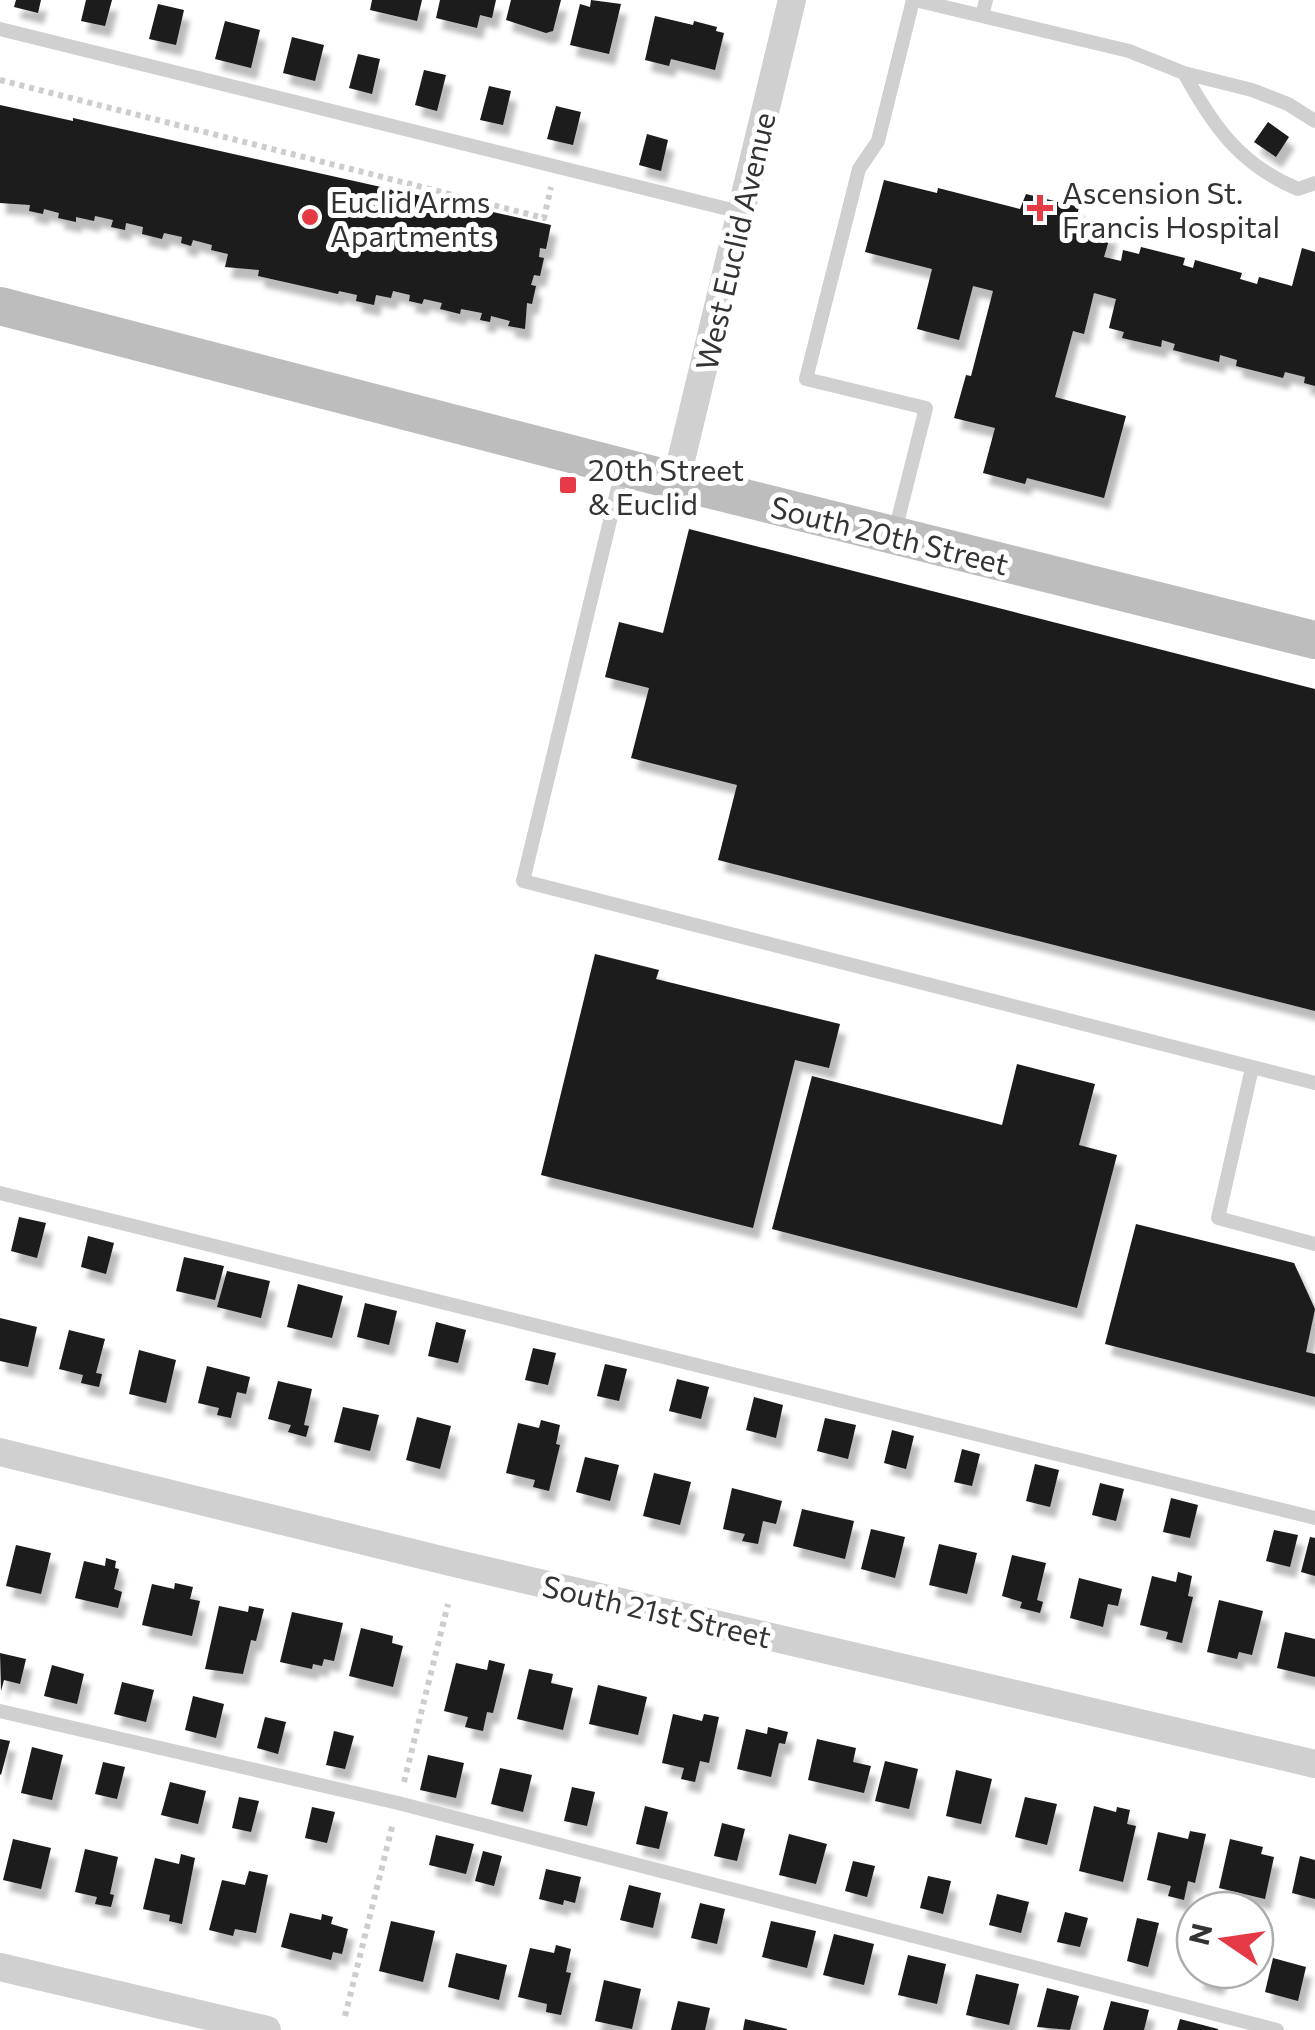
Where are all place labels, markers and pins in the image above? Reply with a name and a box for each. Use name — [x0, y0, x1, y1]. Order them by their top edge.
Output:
place label: Ascension St. Francis Hospital — [1062, 173, 1280, 244]
place label: Euclid Arms Apartments — [330, 182, 494, 253]
marker: Ascension St. Francis Hospital — [1027, 195, 1053, 221]
marker: Euclid Arms Apartments — [299, 206, 321, 228]
place label: 20th Street & Euclid — [588, 450, 744, 521]
marker: 20th Street & Euclid — [557, 474, 579, 496]

